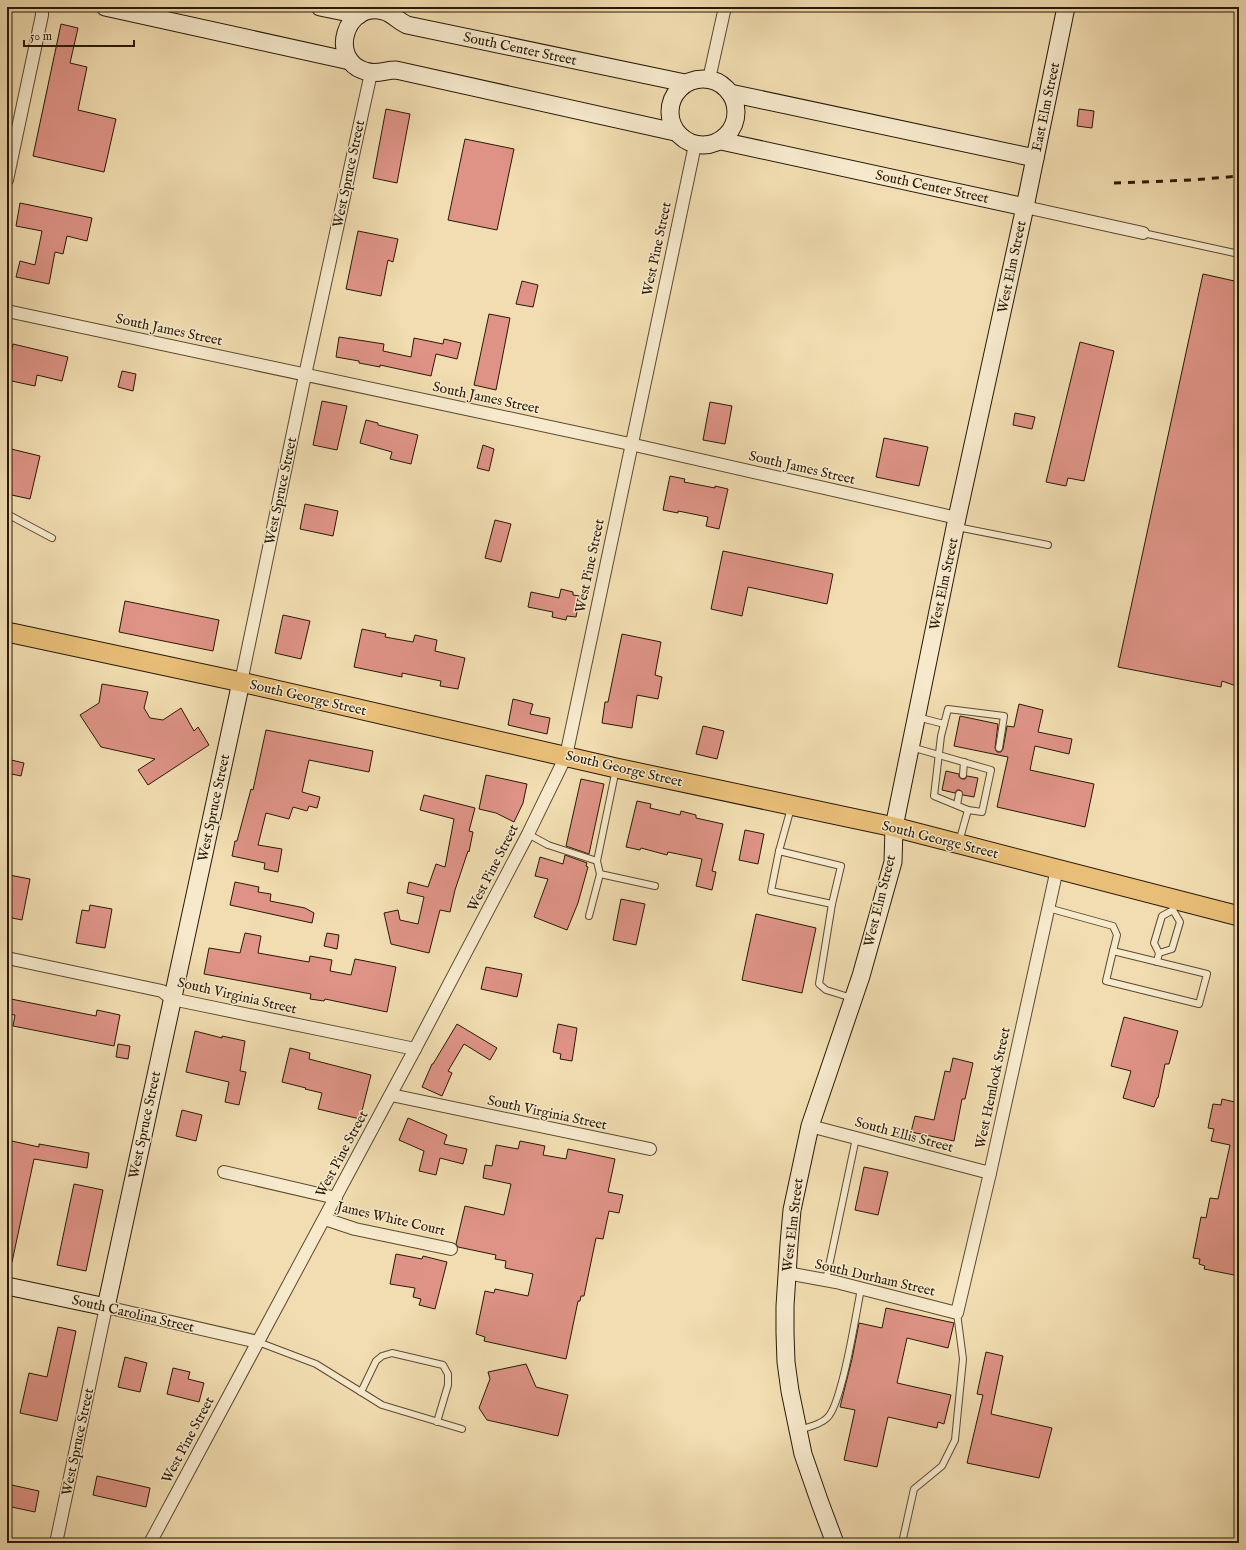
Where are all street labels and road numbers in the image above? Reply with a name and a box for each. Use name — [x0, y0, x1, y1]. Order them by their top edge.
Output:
street label: South Center Street — [462, 28, 578, 70]
street label: East Elm Street — [1028, 61, 1064, 153]
street label: West Spruce Street — [329, 119, 369, 229]
street label: South Center Street — [874, 166, 990, 208]
street label: West Pine Street — [638, 200, 676, 298]
street label: West Elm Street — [993, 219, 1031, 315]
street label: South James Street — [114, 310, 224, 350]
street label: South James Street — [431, 378, 541, 418]
street label: West Spruce Street — [261, 436, 301, 546]
street label: South James Street — [747, 447, 857, 489]
street label: West Pine Street — [571, 517, 609, 615]
street label: West Elm Street — [925, 536, 963, 632]
street label: South George Street — [248, 676, 368, 720]
street label: South George Street — [564, 747, 684, 791]
street label: West Spruce Street — [194, 753, 234, 863]
street label: South George Street — [880, 817, 1000, 863]
street label: West Pine Street — [463, 821, 523, 915]
street label: West Elm Street — [860, 853, 900, 949]
street label: South Virginia Street — [176, 974, 299, 1019]
street label: West Hemlock Street — [971, 1026, 1015, 1150]
street label: West Spruce Street — [125, 1070, 165, 1180]
street label: South Virginia Street — [486, 1092, 609, 1134]
street label: West Pine Street — [312, 1107, 372, 1200]
street label: South Ellis Street — [853, 1113, 955, 1157]
street label: West Elm Street — [778, 1177, 808, 1273]
street label: James White Court — [333, 1197, 447, 1240]
street label: South Durham Street — [813, 1255, 937, 1301]
street label: South Carolina Street — [70, 1291, 196, 1337]
street label: West Spruce Street — [58, 1387, 98, 1497]
street label: West Pine Street — [158, 1393, 218, 1486]

